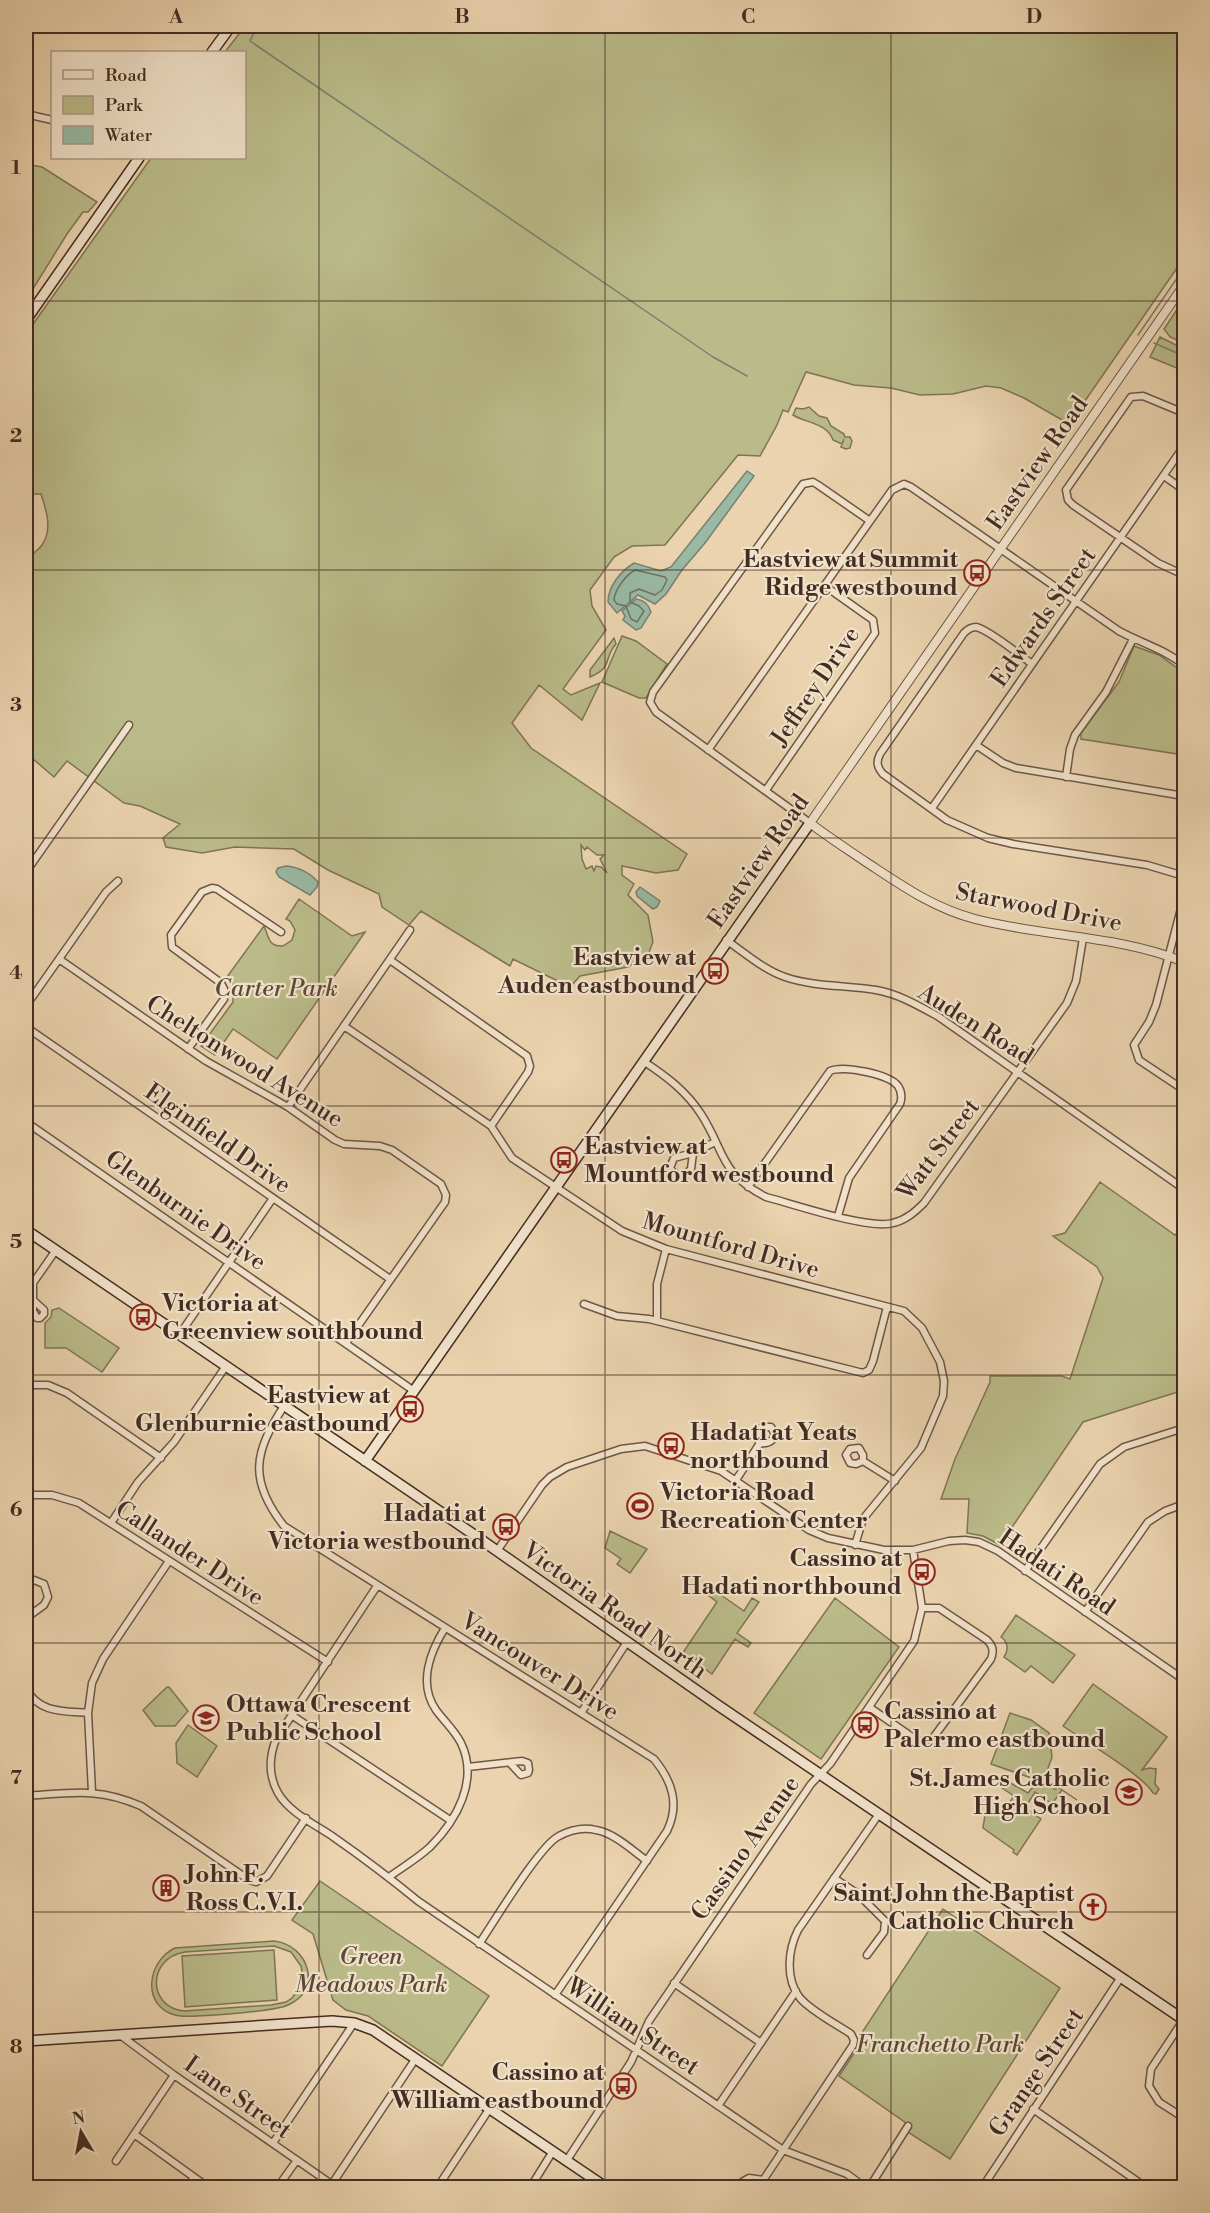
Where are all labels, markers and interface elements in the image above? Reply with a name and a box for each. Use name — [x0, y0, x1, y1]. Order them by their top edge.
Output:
text: A — [168, 5, 184, 30]
text: B — [454, 5, 470, 30]
text: C — [741, 5, 755, 30]
text: D — [1026, 5, 1042, 30]
legend — [51, 51, 246, 159]
text: Road — [105, 64, 148, 87]
text: Park — [105, 94, 144, 117]
text: Water — [104, 124, 153, 147]
text: 1 — [11, 156, 21, 181]
street label: Eastview Road — [981, 390, 1095, 536]
text: 2 — [10, 424, 22, 449]
street label: Edwards Street — [985, 541, 1103, 693]
place label: Eastview at Summit Ridge westbound — [743, 545, 959, 603]
bus stop icon: Eastview at Summit Ridge westbound — [962, 558, 992, 588]
street label: Jeffrey Drive — [764, 621, 867, 753]
text: 3 — [10, 693, 22, 718]
street label: Eastview Road — [702, 788, 816, 934]
street label: Starwood Drive — [953, 877, 1125, 939]
place label: Eastview at Auden eastbound — [497, 943, 696, 1001]
bus stop icon: Eastview at Auden eastbound — [700, 956, 730, 986]
text: 4 — [9, 961, 23, 986]
park label: Carter Park — [214, 974, 338, 1004]
street label: Auden Road — [911, 977, 1039, 1072]
street label: Cheltonwood Avenue — [140, 989, 349, 1135]
street label: Elginfield Drive — [138, 1077, 296, 1200]
street label: Watt Street — [890, 1092, 987, 1207]
place label: Eastview at Mountford westbound — [584, 1132, 834, 1190]
street label: Glenburnie Drive — [99, 1144, 272, 1278]
bus stop icon: Eastview at Mountford westbound — [549, 1145, 579, 1175]
street label: Mountford Drive — [639, 1206, 823, 1286]
text: 5 — [10, 1230, 22, 1255]
place label: Victoria at Greenview southbound — [161, 1289, 423, 1347]
bus stop icon: Victoria at Greenview southbound — [128, 1302, 158, 1332]
place label: Eastview at Glenburnie eastbound — [135, 1381, 390, 1439]
bus stop icon: Eastview at Glenburnie eastbound — [395, 1394, 425, 1424]
place label: Hadati at Yeats northbound — [690, 1418, 857, 1476]
bus stop icon: Hadati at Yeats northbound — [656, 1431, 686, 1461]
place label: Victoria Road Recreation Center — [659, 1478, 868, 1536]
sports icon: Victoria Road Recreation Center — [625, 1491, 655, 1521]
street label: Callander Drive — [109, 1495, 270, 1613]
text: 6 — [10, 1498, 23, 1523]
place label: Hadati at Victoria westbound — [267, 1499, 486, 1557]
bus stop icon: Hadati at Victoria westbound — [491, 1512, 521, 1542]
street label: Hadati Road — [992, 1523, 1121, 1623]
street label: Victoria Road North — [515, 1535, 713, 1686]
place label: Cassino at Hadati northbound — [682, 1544, 902, 1602]
bus stop icon: Cassino at Hadati northbound — [907, 1557, 937, 1587]
street label: Vancouver Drive — [454, 1606, 624, 1728]
place label: Ottawa Crescent Public School — [226, 1690, 411, 1748]
place label: Cassino at Palermo eastbound — [884, 1697, 1105, 1755]
school or university icon: Ottawa Crescent Public School — [191, 1703, 221, 1733]
bus stop icon: Cassino at Palermo eastbound — [850, 1710, 880, 1740]
place label: St. James Catholic High School — [910, 1764, 1110, 1822]
text: 7 — [10, 1766, 22, 1791]
street label: Cassino Avenue — [685, 1771, 807, 1927]
school or university icon: St. James Catholic High School — [1114, 1777, 1144, 1807]
place label: John F. Ross C.V.I. — [183, 1860, 303, 1918]
building icon: John F. Ross C.V.I. — [151, 1873, 181, 1903]
place label: Saint John the Baptist Catholic Church — [834, 1879, 1074, 1937]
church icon: Saint John the Baptist Catholic Church — [1078, 1892, 1108, 1922]
park label: Green Meadows Park — [294, 1942, 448, 2000]
street label: William Street — [559, 1971, 705, 2083]
street label: Grange Street — [983, 2002, 1091, 2143]
park label: Franchetto Park — [856, 2030, 1024, 2060]
text: 8 — [10, 2035, 23, 2060]
street label: Lane Street — [178, 2050, 297, 2146]
place label: Cassino at William eastbound — [390, 2058, 604, 2116]
bus stop icon: Cassino at William eastbound — [608, 2071, 638, 2101]
north arrow — [51, 2102, 111, 2162]
text: N — [71, 2107, 87, 2129]

